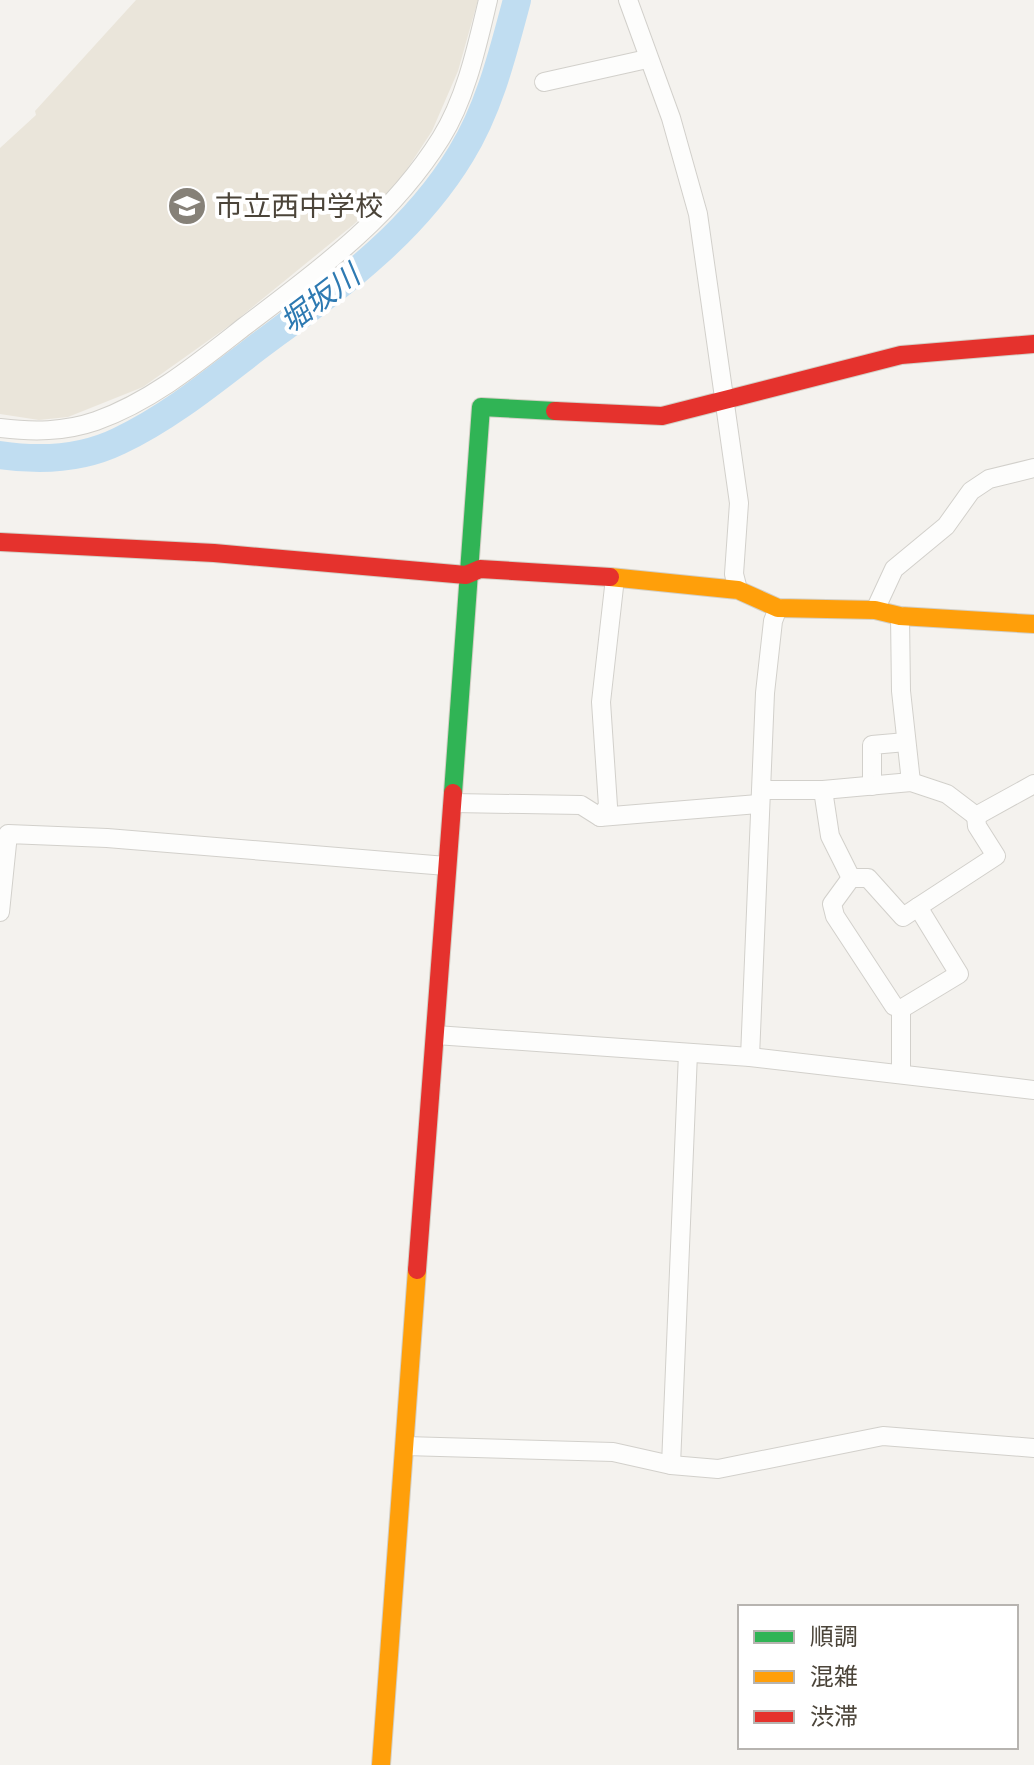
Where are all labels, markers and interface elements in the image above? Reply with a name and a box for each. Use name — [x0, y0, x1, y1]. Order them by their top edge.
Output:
school or university icon: 市立西中学校 — [166, 185, 208, 227]
place label: 市立西中学校 — [215, 190, 383, 223]
water label: 堀坂川 — [273, 256, 369, 340]
legend — [738, 1605, 1018, 1749]
text: 順調 — [810, 1623, 858, 1651]
text: 混雑 — [810, 1663, 858, 1691]
text: 渋滞 — [810, 1703, 858, 1731]

